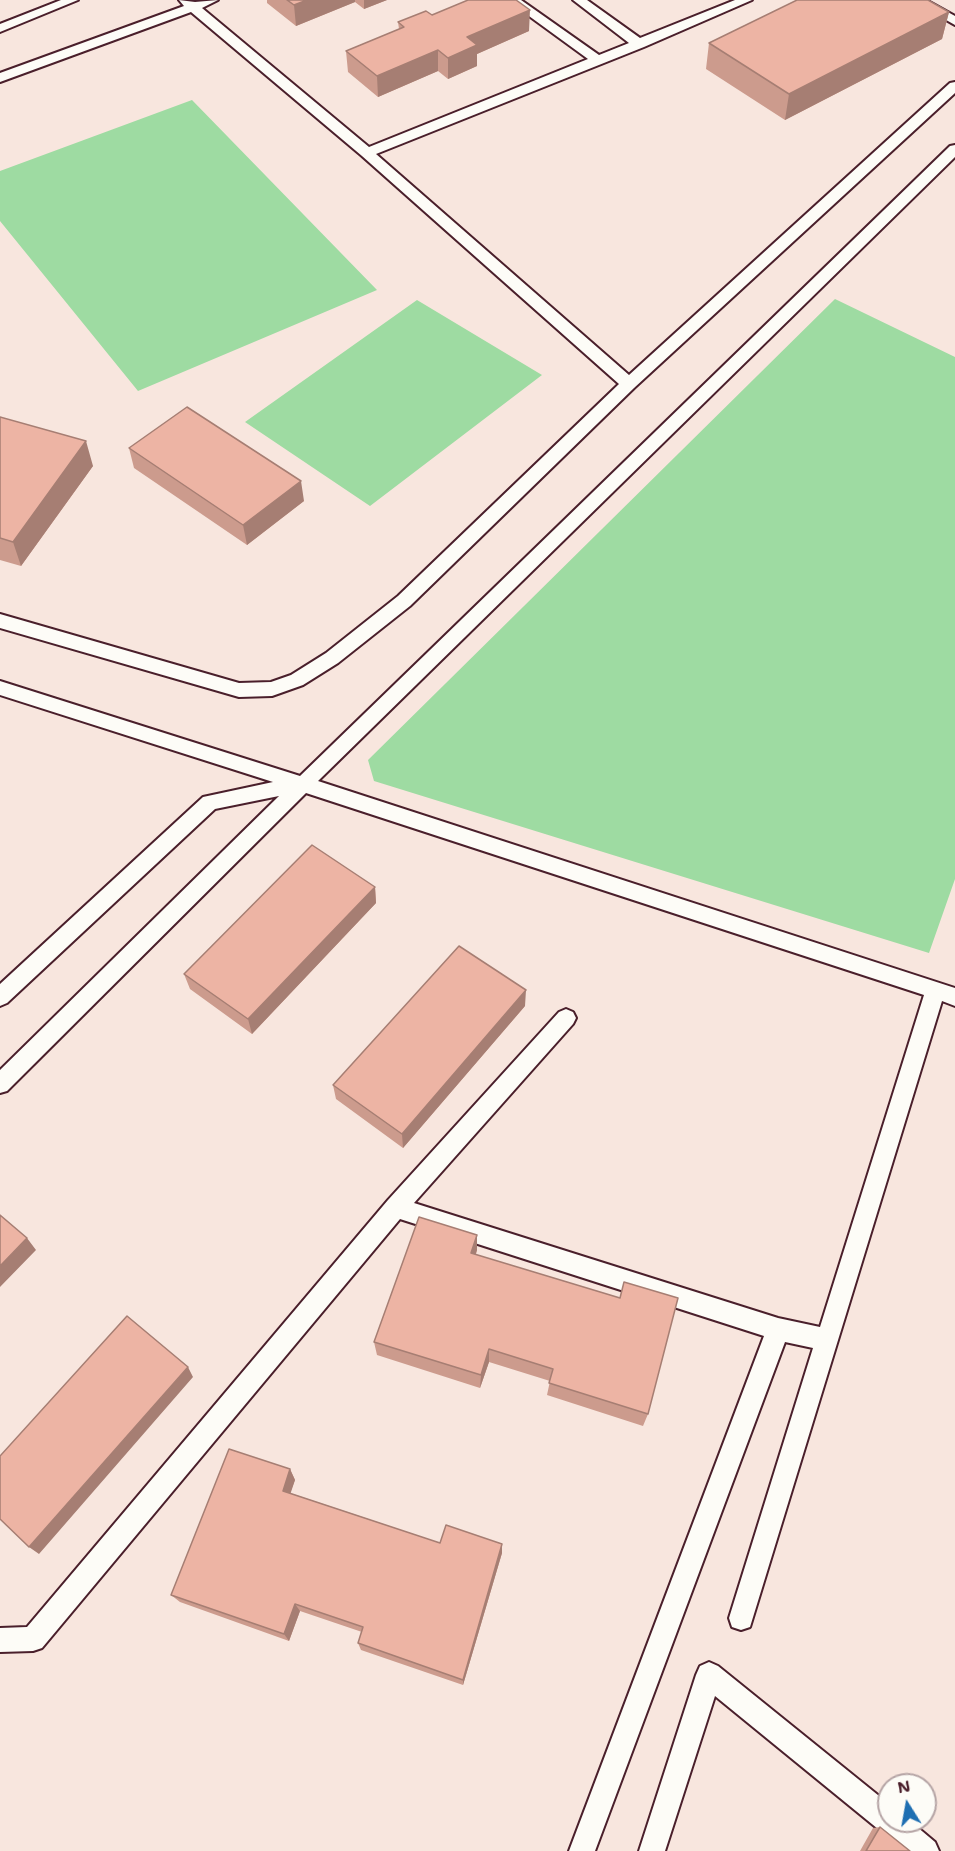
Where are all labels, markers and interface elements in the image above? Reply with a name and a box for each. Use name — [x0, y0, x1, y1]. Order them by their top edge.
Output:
north arrow — [877, 1773, 937, 1833]
text: N — [896, 1775, 912, 1798]

